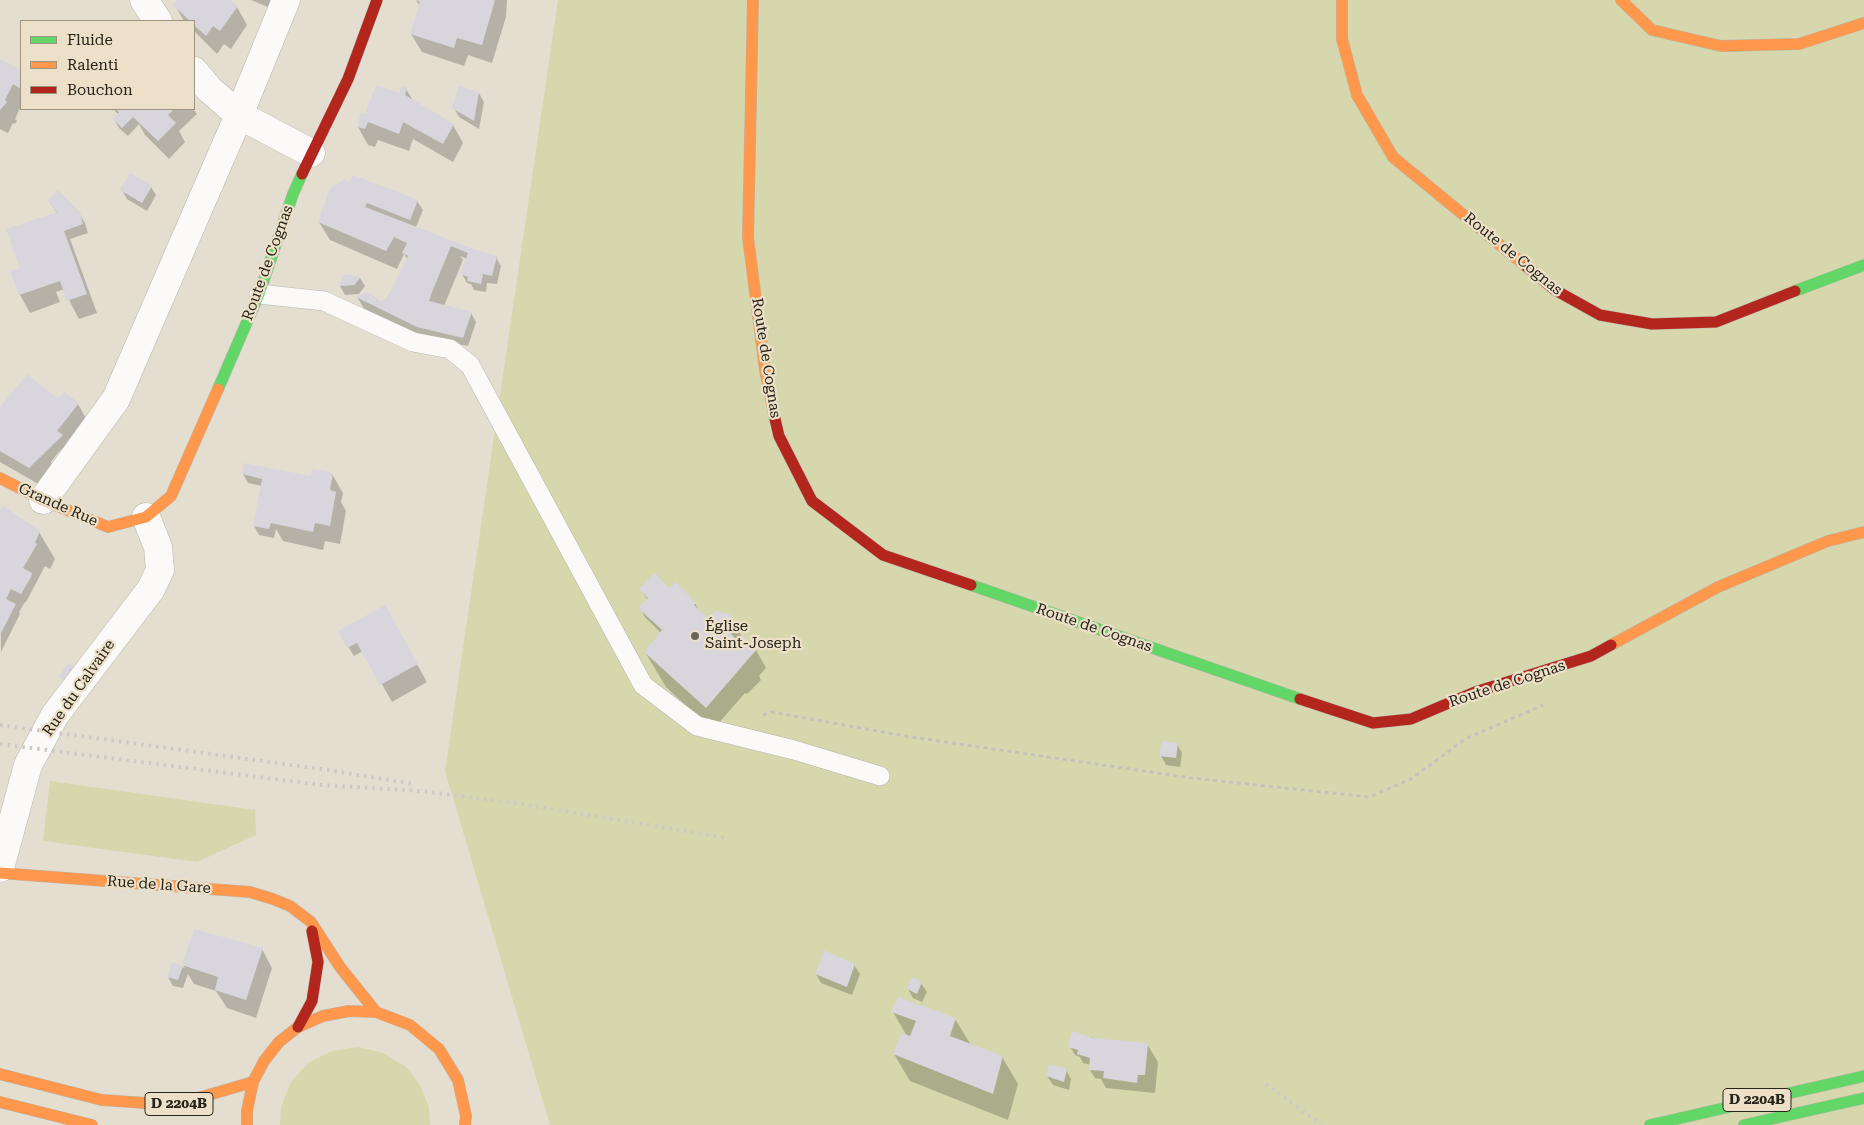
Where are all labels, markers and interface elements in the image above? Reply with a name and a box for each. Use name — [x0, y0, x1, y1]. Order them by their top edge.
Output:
legend — [20, 20, 195, 110]
text: Fluide — [67, 31, 113, 49]
text: Ralenti — [67, 56, 118, 74]
text: Bouchon — [67, 81, 133, 99]
street label: Route de Cognas — [239, 203, 297, 323]
street label: Route de Cognas — [1460, 209, 1566, 299]
street label: Route de Cognas — [748, 297, 784, 419]
street label: Grande Rue — [16, 480, 100, 530]
street label: Route de Cognas — [1034, 600, 1154, 656]
place label: Église Saint-Joseph — [705, 618, 801, 653]
marker: Église Saint-Joseph — [689, 630, 701, 642]
street label: Rue du Calvaire — [39, 636, 119, 740]
street label: Route de Cognas — [1447, 657, 1567, 711]
street label: Rue de la Gare — [107, 872, 211, 898]
road number: D 2204B — [1723, 1088, 1791, 1112]
road number: D 2204B — [145, 1092, 213, 1116]

